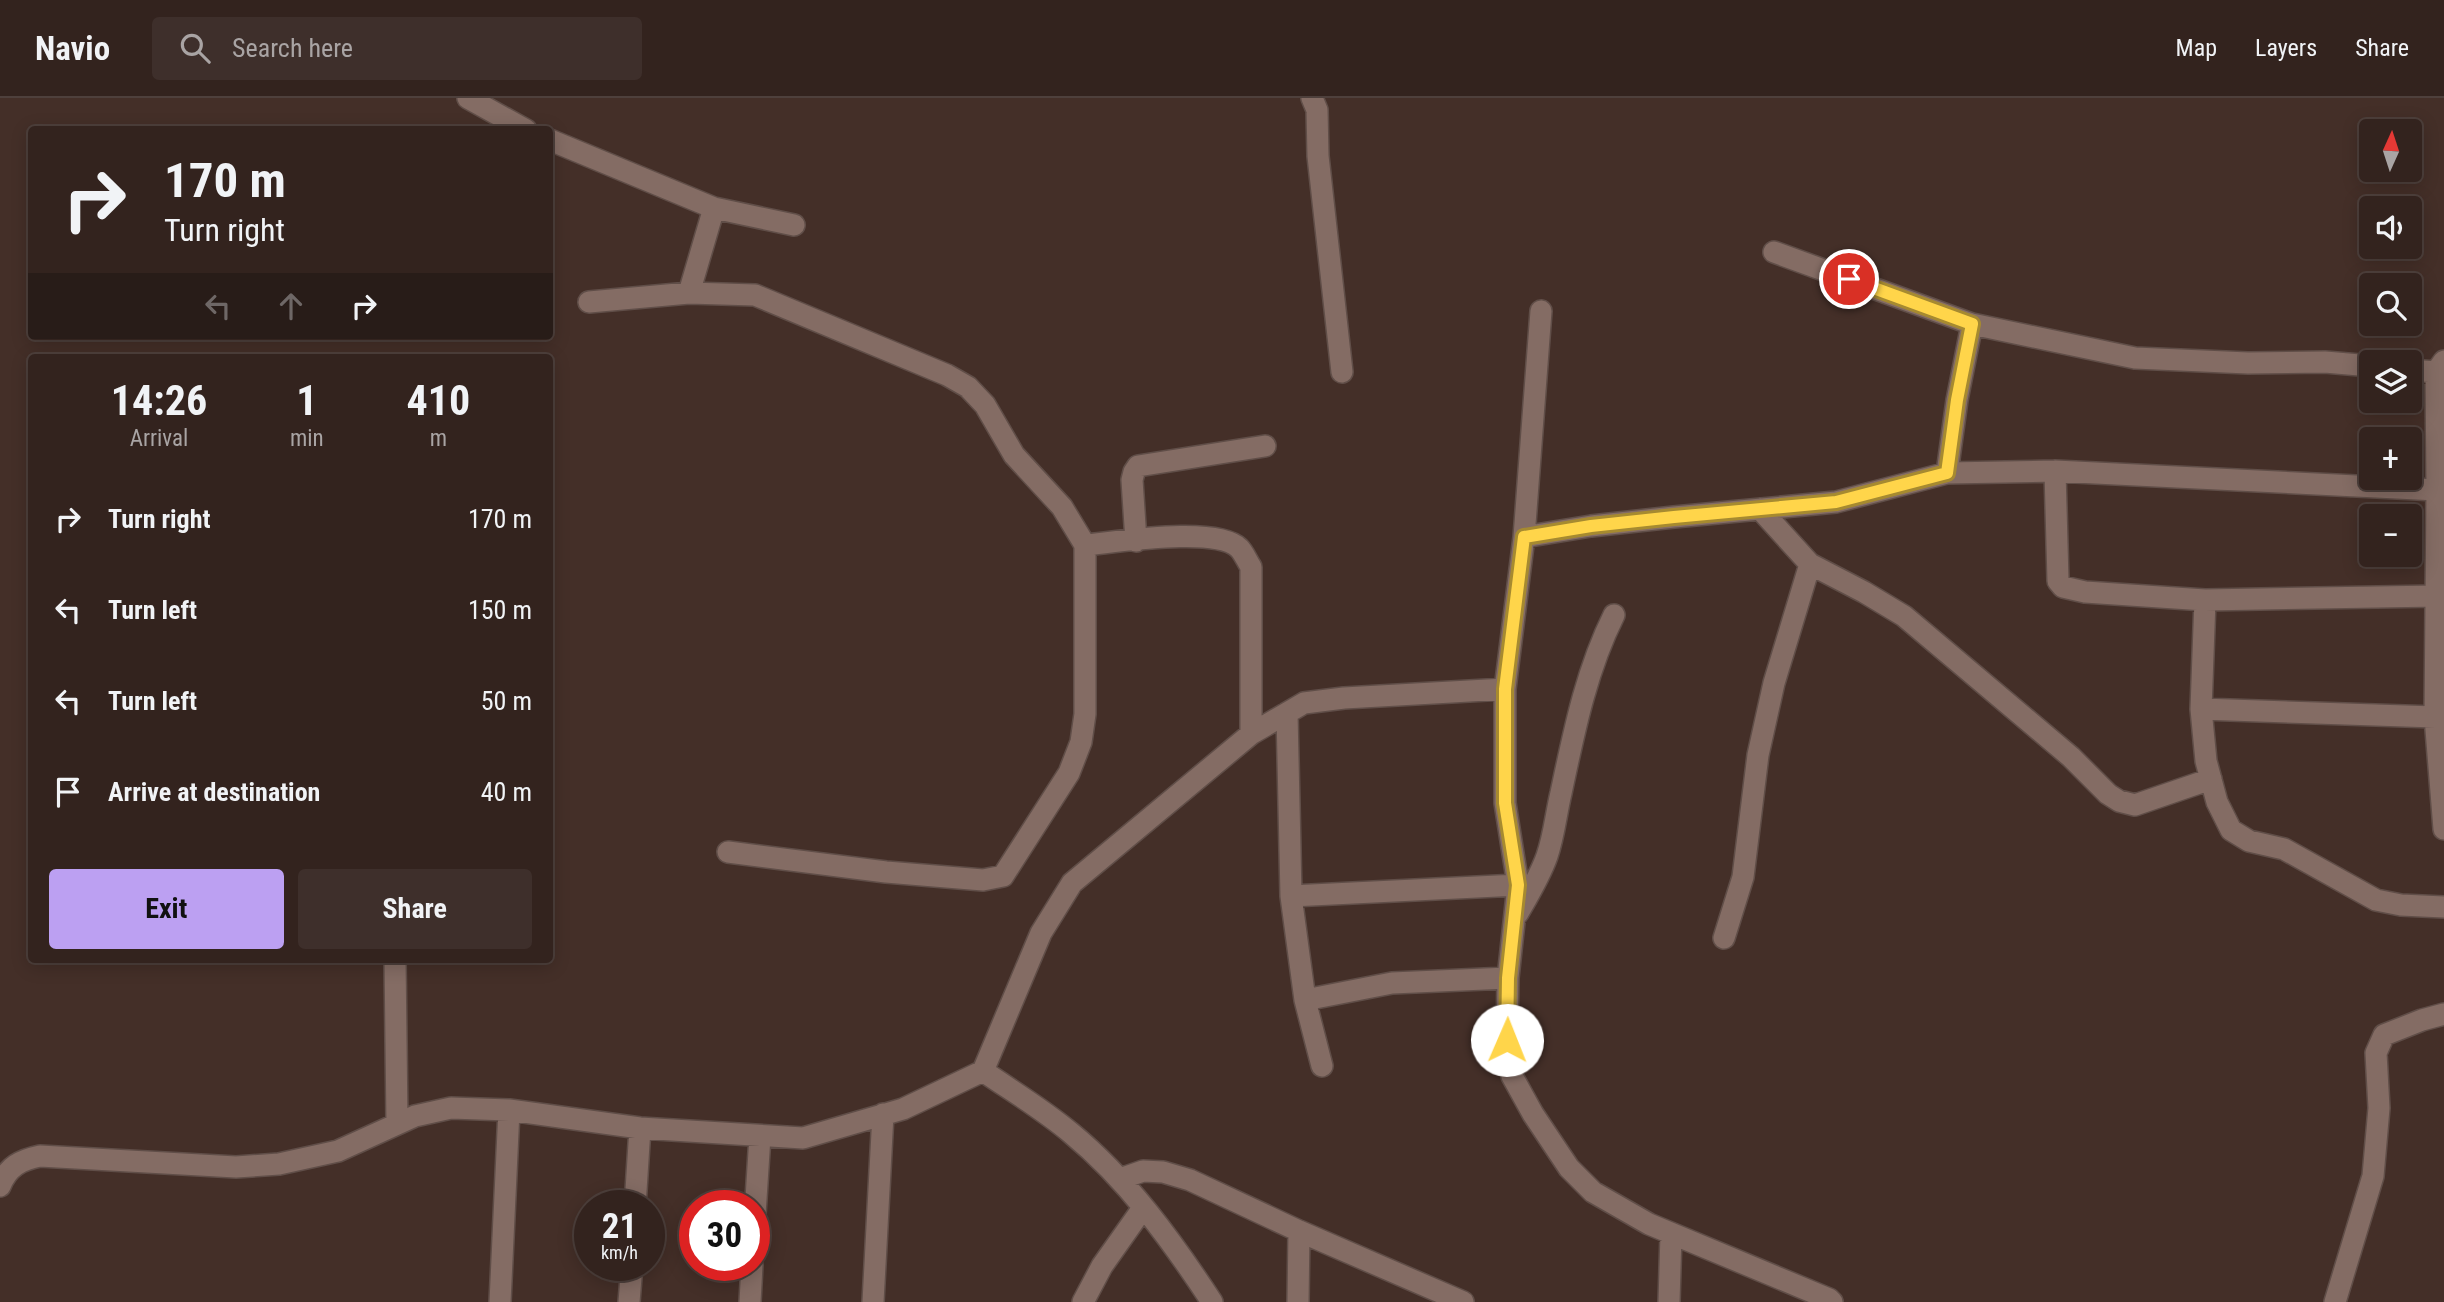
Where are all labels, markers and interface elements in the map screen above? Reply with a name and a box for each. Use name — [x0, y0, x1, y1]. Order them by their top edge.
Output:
search box — [152, 17, 642, 80]
text: Navio — [35, 29, 110, 68]
icon: search — [176, 29, 214, 67]
text: Search here — [232, 33, 353, 63]
text: Map — [2176, 34, 2217, 62]
text: Layers — [2255, 34, 2317, 62]
text: Share — [2355, 34, 2409, 62]
north arrow — [2359, 119, 2422, 182]
map controls — [2359, 119, 2422, 567]
text: 170 m — [164, 152, 286, 209]
icon: right — [49, 154, 140, 245]
button: sound — [2359, 196, 2422, 259]
text: Turn right — [164, 211, 285, 249]
pin — [1819, 249, 1879, 309]
icon: arrive — [1830, 260, 1868, 298]
button: search — [2359, 273, 2422, 336]
icon: left — [199, 287, 237, 325]
icon: ahead — [272, 287, 310, 325]
icon: right — [345, 287, 383, 325]
button: layers — [2359, 350, 2422, 413]
text: 14:26 — [111, 376, 207, 425]
text: 1 — [296, 376, 317, 425]
text: 410 — [406, 376, 470, 425]
text: Arrival — [130, 425, 188, 452]
text: min — [290, 425, 324, 452]
text: m — [430, 425, 447, 452]
button: + — [2359, 427, 2422, 490]
icon: right — [49, 500, 87, 538]
text: Turn right — [108, 504, 210, 534]
text: 170 m — [468, 504, 532, 534]
button: − — [2359, 504, 2422, 567]
icon: left — [49, 591, 87, 629]
text: Turn left — [108, 595, 197, 625]
text: 150 m — [468, 595, 532, 625]
icon: left — [49, 682, 87, 720]
text: Turn left — [108, 686, 197, 716]
text: 50 m — [481, 686, 532, 716]
icon: arrive — [49, 773, 87, 811]
text: Arrive at destination — [108, 777, 320, 807]
text: 40 m — [481, 777, 532, 807]
button: Exit — [49, 869, 284, 949]
button: Share — [298, 869, 532, 949]
position arrow — [1470, 1003, 1544, 1077]
speed limit sign: 30 — [679, 1190, 770, 1281]
text: 21 — [602, 1206, 637, 1247]
text: km/h — [601, 1242, 638, 1263]

